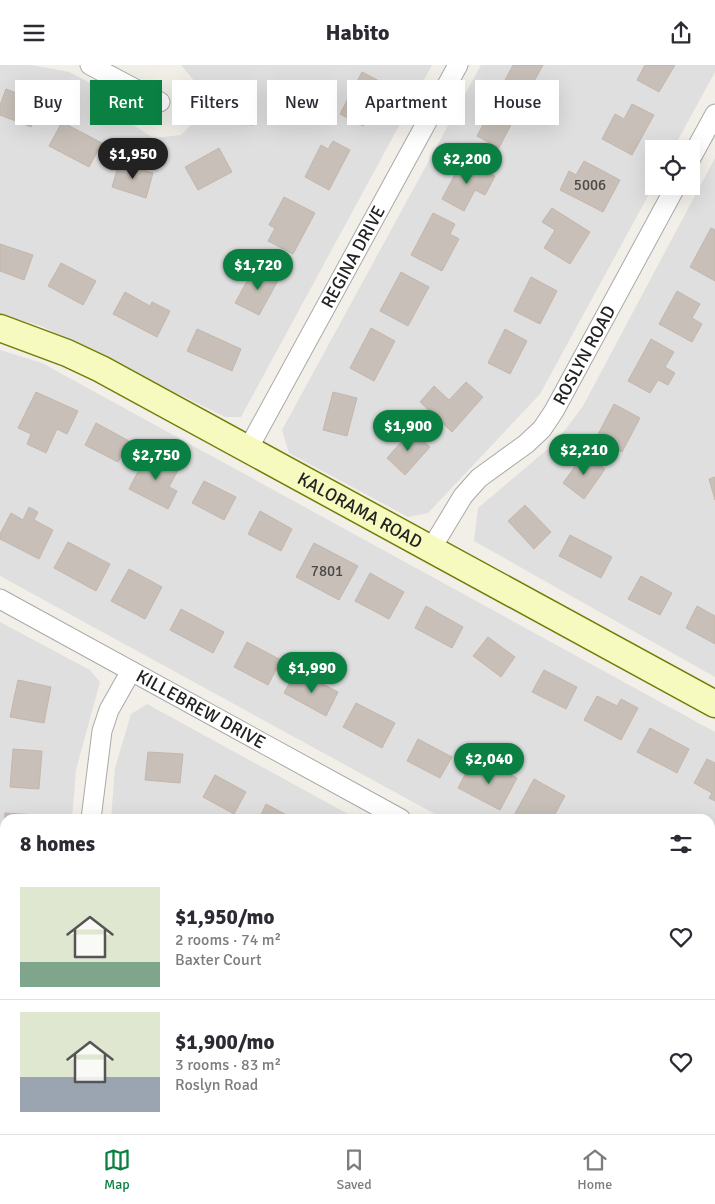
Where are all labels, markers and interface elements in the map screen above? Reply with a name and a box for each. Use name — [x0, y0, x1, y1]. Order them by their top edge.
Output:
icon: menu — [20, 19, 48, 47]
text: Habito — [325, 19, 390, 46]
icon: share — [667, 19, 695, 47]
chip: Buy — [15, 80, 80, 125]
chip: Rent — [90, 80, 162, 125]
chip: Filters — [172, 80, 257, 125]
chip: New — [267, 80, 337, 125]
chip: Apartment — [347, 80, 465, 125]
chip: House — [475, 80, 559, 125]
pin: $1,950 — [92, 137, 174, 180]
map controls — [645, 140, 700, 195]
button: locate — [645, 140, 700, 195]
pin: $2,200 — [426, 143, 508, 185]
text: $1,950 — [109, 144, 157, 164]
text: $2,200 — [443, 149, 491, 169]
house number: 5006 — [574, 176, 606, 194]
street label: REGINA DRIVE — [316, 202, 390, 312]
pin: $1,720 — [217, 249, 299, 291]
text: $1,720 — [234, 255, 282, 275]
street label: ROSLYN ROAD — [548, 302, 620, 409]
pin: $1,900 — [367, 409, 449, 452]
text: $1,900 — [384, 416, 432, 436]
pin: $2,210 — [543, 433, 625, 476]
pin: $2,750 — [115, 439, 197, 481]
text: $2,210 — [560, 440, 608, 460]
text: $2,750 — [132, 445, 180, 465]
street label: KALORAMA ROAD — [294, 467, 426, 553]
house number: 7801 — [311, 562, 343, 580]
pin: $1,990 — [271, 651, 353, 694]
text: $1,990 — [288, 658, 336, 678]
street label: KILLEBREW DRIVE — [132, 665, 269, 753]
pin: $2,040 — [448, 743, 530, 785]
text: $2,040 — [465, 749, 513, 769]
icon: filters — [667, 830, 695, 858]
text: 8 homes — [20, 831, 95, 857]
text: $1,950/mo — [175, 904, 274, 930]
icon: home — [60, 907, 120, 967]
icon: heart — [667, 923, 695, 951]
text: 2 rooms · 74 m² — [175, 930, 281, 950]
text: Baxter Court — [175, 950, 262, 970]
text: $1,900/mo — [175, 1029, 274, 1055]
icon: home — [60, 1032, 120, 1092]
icon: heart — [667, 1048, 695, 1076]
text: 3 rooms · 83 m² — [175, 1055, 281, 1075]
text: Roslyn Road — [175, 1075, 258, 1095]
tab: Map — [103, 1146, 131, 1193]
tab: Saved — [336, 1146, 372, 1193]
tab: Home — [577, 1146, 612, 1193]

